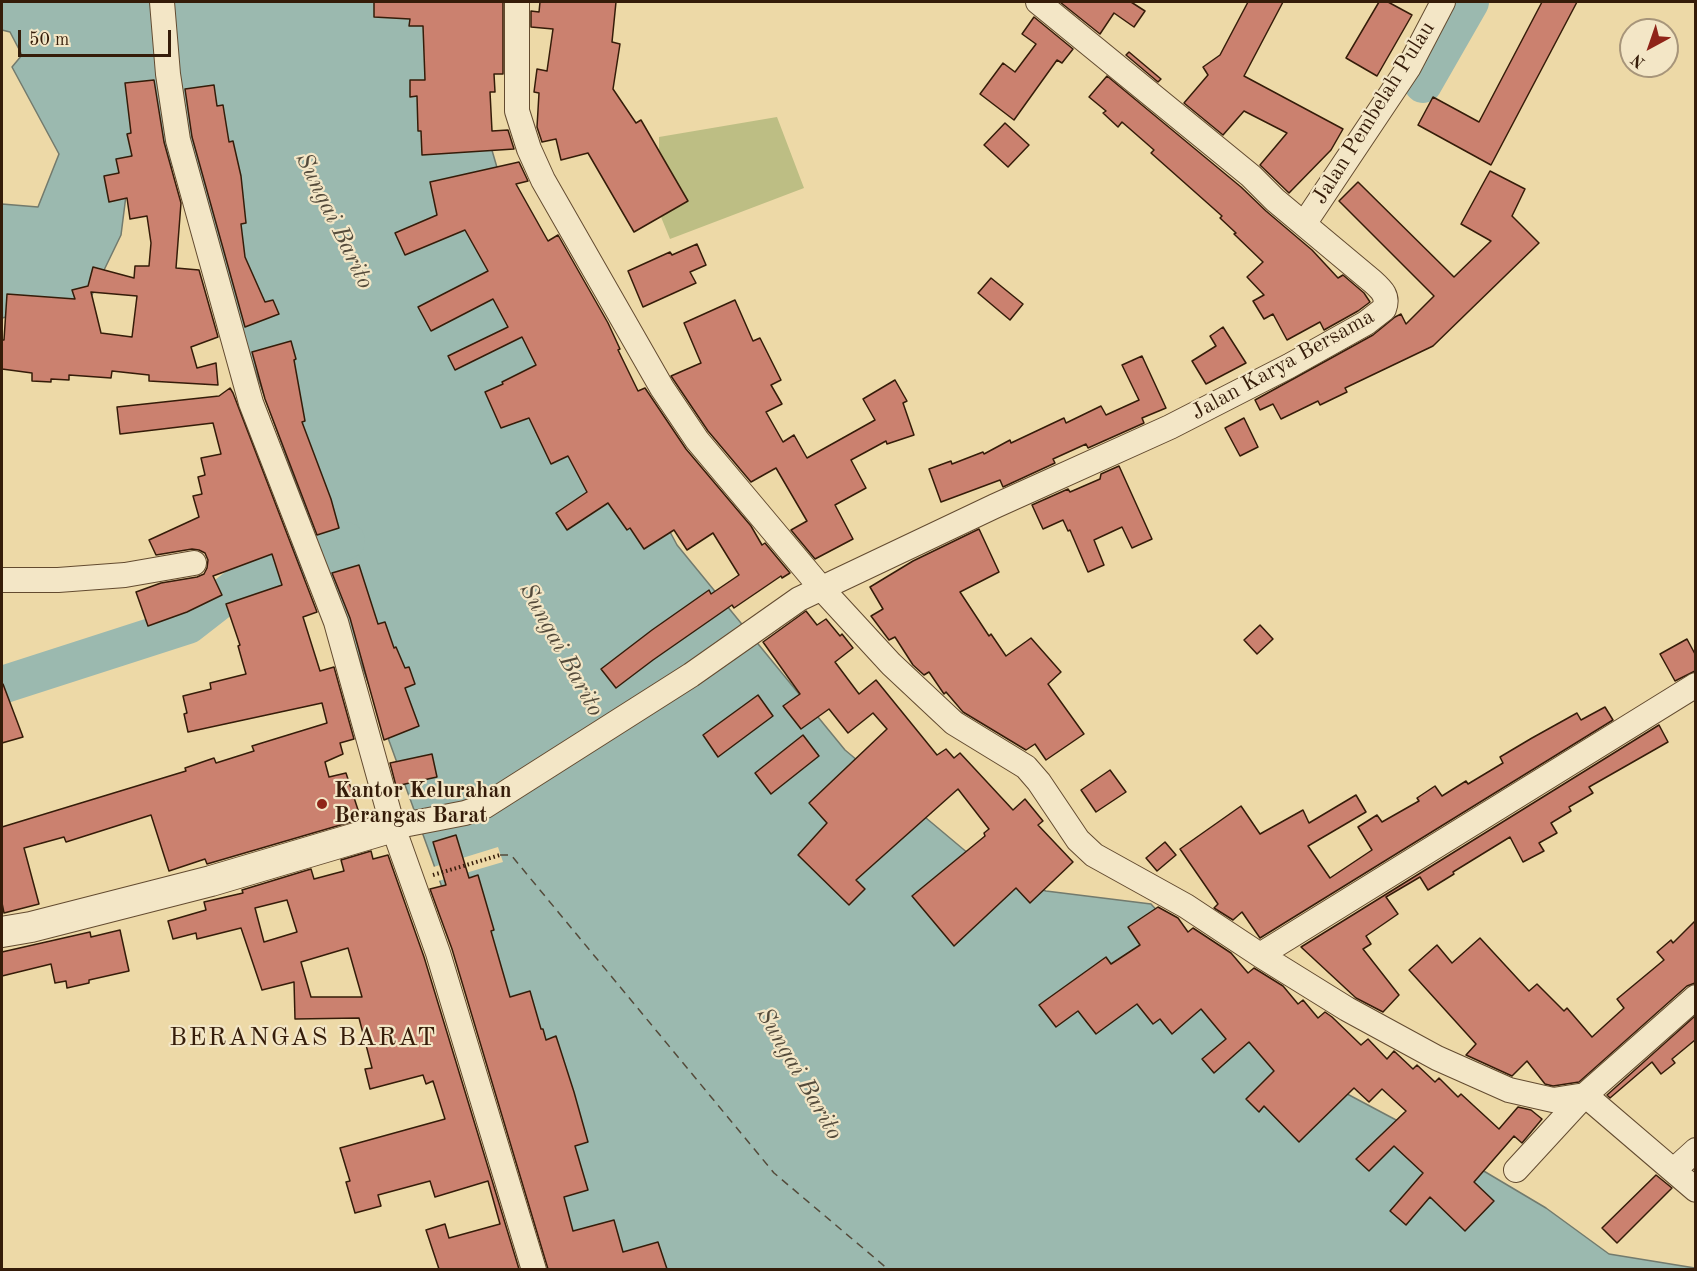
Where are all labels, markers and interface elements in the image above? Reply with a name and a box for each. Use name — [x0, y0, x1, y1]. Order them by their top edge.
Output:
street label: Jalan Pembelah Pulau — [1307, 17, 1441, 209]
scale bar — [21, 18, 174, 56]
north arrow — [1619, 18, 1679, 78]
text: 50 m — [29, 31, 69, 49]
text: N — [1629, 50, 1649, 70]
water label: Sungai Barito — [289, 148, 379, 294]
street label: Jalan Karya Bersama — [1187, 304, 1379, 426]
water label: Sungai Barito — [513, 578, 609, 722]
place label: Kantor Kelurahan Berangas Barat — [334, 778, 512, 830]
marker: Kantor Kelurahan Berangas Barat — [315, 797, 329, 811]
water label: Sungai Barito — [750, 1003, 848, 1145]
district label: BERANGAS BARAT — [169, 1022, 437, 1054]

